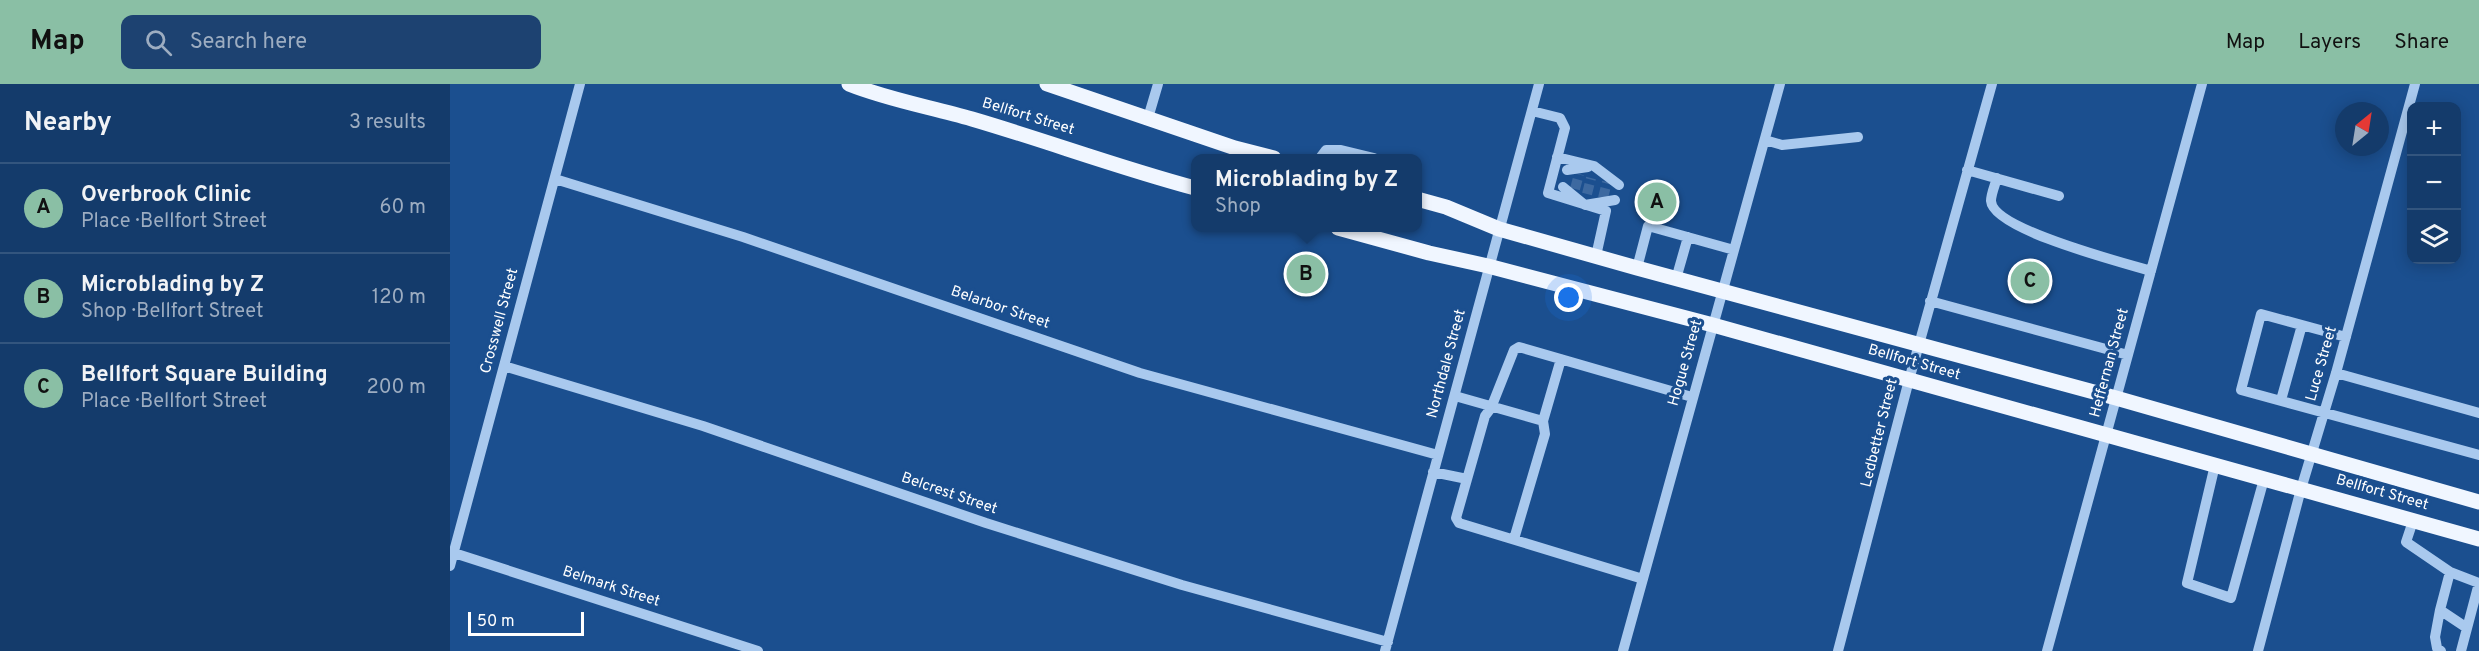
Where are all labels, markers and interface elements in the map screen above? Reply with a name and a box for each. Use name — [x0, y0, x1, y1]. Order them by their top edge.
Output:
search box — [121, 15, 541, 69]
text: Map — [30, 24, 85, 60]
icon: search — [142, 26, 175, 59]
text: Search here — [190, 29, 307, 56]
text: Map — [2226, 29, 2265, 56]
text: Layers — [2298, 29, 2361, 56]
text: Share — [2394, 29, 2449, 56]
street label: Bellfort Street — [980, 94, 1076, 140]
north arrow — [2335, 102, 2389, 156]
map controls — [2407, 102, 2461, 264]
button: + — [2407, 102, 2461, 156]
text: Nearby — [24, 107, 112, 140]
text: 3 results — [349, 110, 426, 136]
popup — [1191, 154, 1422, 232]
button: − — [2407, 156, 2461, 210]
text: Microblading by Z — [1215, 167, 1398, 194]
pin: A — [1638, 180, 1676, 224]
text: Overbrook Clinic — [81, 182, 252, 209]
text: Shop — [1215, 194, 1261, 220]
text: A — [36, 195, 51, 221]
text: 60 m — [380, 195, 426, 221]
text: Place · Bellfort Street — [81, 209, 267, 235]
button: layers — [2407, 210, 2461, 264]
pin: B — [1286, 252, 1326, 297]
pin: C — [2010, 258, 2050, 304]
street label: Crosswell Street — [477, 266, 523, 376]
text: Microblading by Z — [81, 272, 264, 299]
street label: Belarbor Street — [948, 282, 1052, 334]
your location — [1554, 283, 1583, 312]
text: B — [37, 285, 50, 311]
text: 120 m — [372, 285, 426, 311]
text: Shop · Bellfort Street — [81, 299, 263, 325]
street label: Heffernan Street — [2086, 306, 2134, 420]
street label: Northdale Street — [1423, 307, 1471, 421]
street label: Hogue Street — [1665, 318, 1707, 408]
street label: Luce Street — [2302, 324, 2342, 404]
street label: Bellfort Street — [1866, 341, 1962, 385]
text: Bellfort Square Building — [81, 362, 328, 389]
text: C — [37, 375, 50, 401]
text: 200 m — [367, 375, 426, 401]
street label: Ledbetter Street — [1857, 377, 1903, 489]
text: Place · Bellfort Street — [81, 389, 267, 415]
street label: Belcrest Street — [899, 469, 999, 519]
street label: Bellfort Street — [2334, 471, 2430, 515]
street label: Belmark Street — [560, 562, 662, 612]
scale bar — [468, 609, 584, 636]
text: 50 m — [477, 612, 515, 632]

